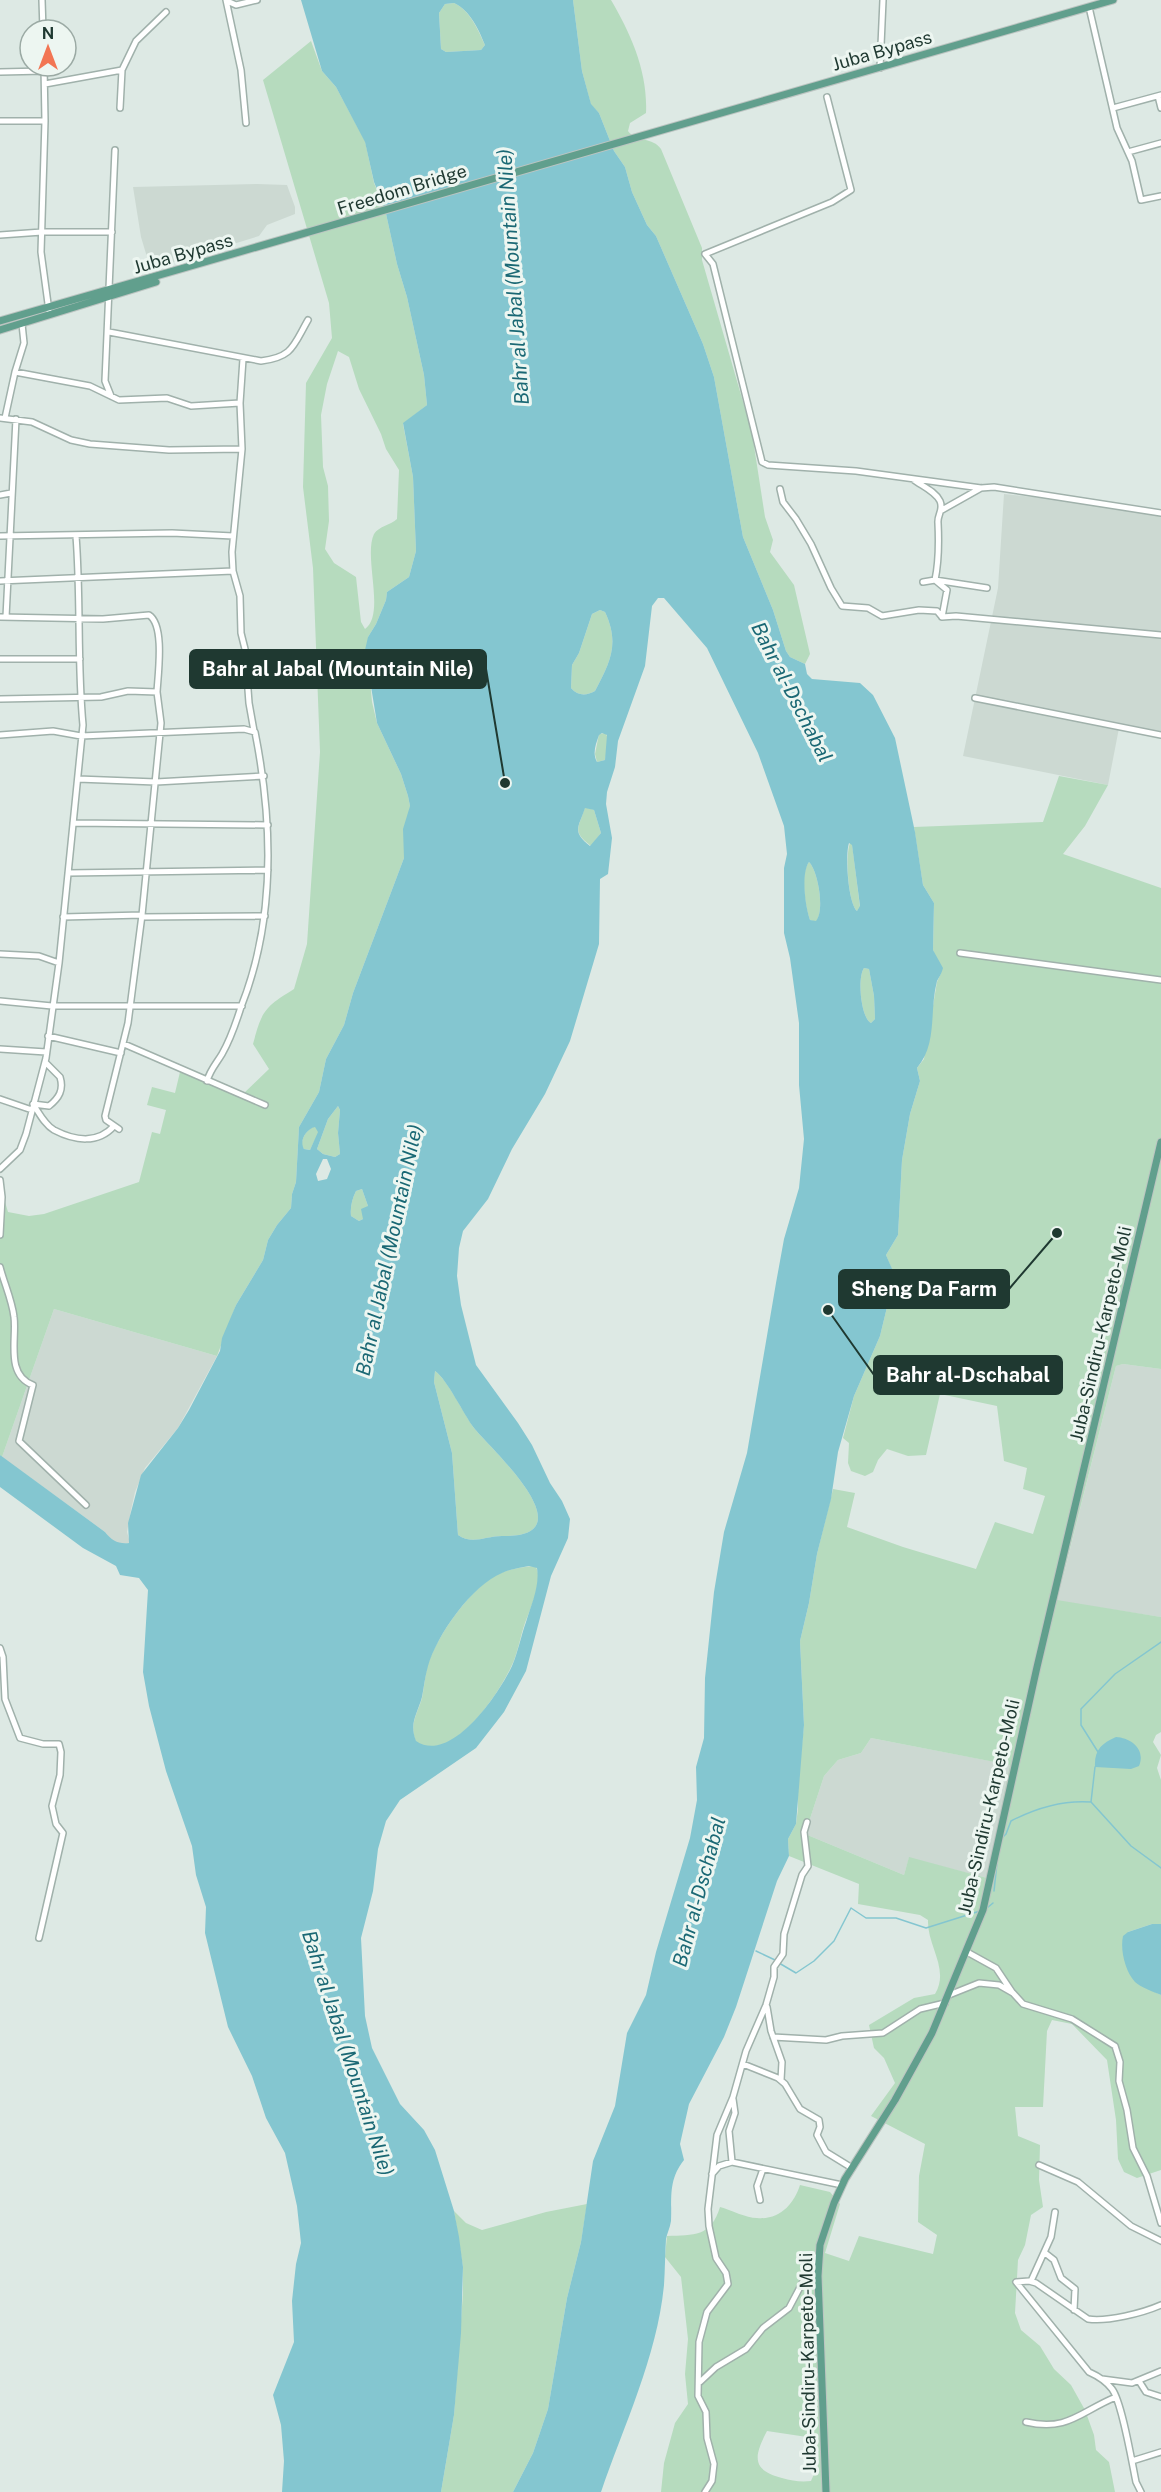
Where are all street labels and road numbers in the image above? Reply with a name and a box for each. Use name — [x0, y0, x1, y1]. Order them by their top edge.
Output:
street label: Juba Bypass — [830, 26, 934, 75]
street label: Freedom Bridge — [335, 160, 469, 219]
street label: Juba Bypass — [131, 229, 235, 278]
street label: Juba-Sindiru-Karpeto-Moli — [1065, 1224, 1136, 1444]
street label: Juba-Sindiru-Karpeto-Moli — [953, 1697, 1024, 1917]
street label: Juba-Sindiru-Karpeto-Moli — [795, 2253, 820, 2473]

